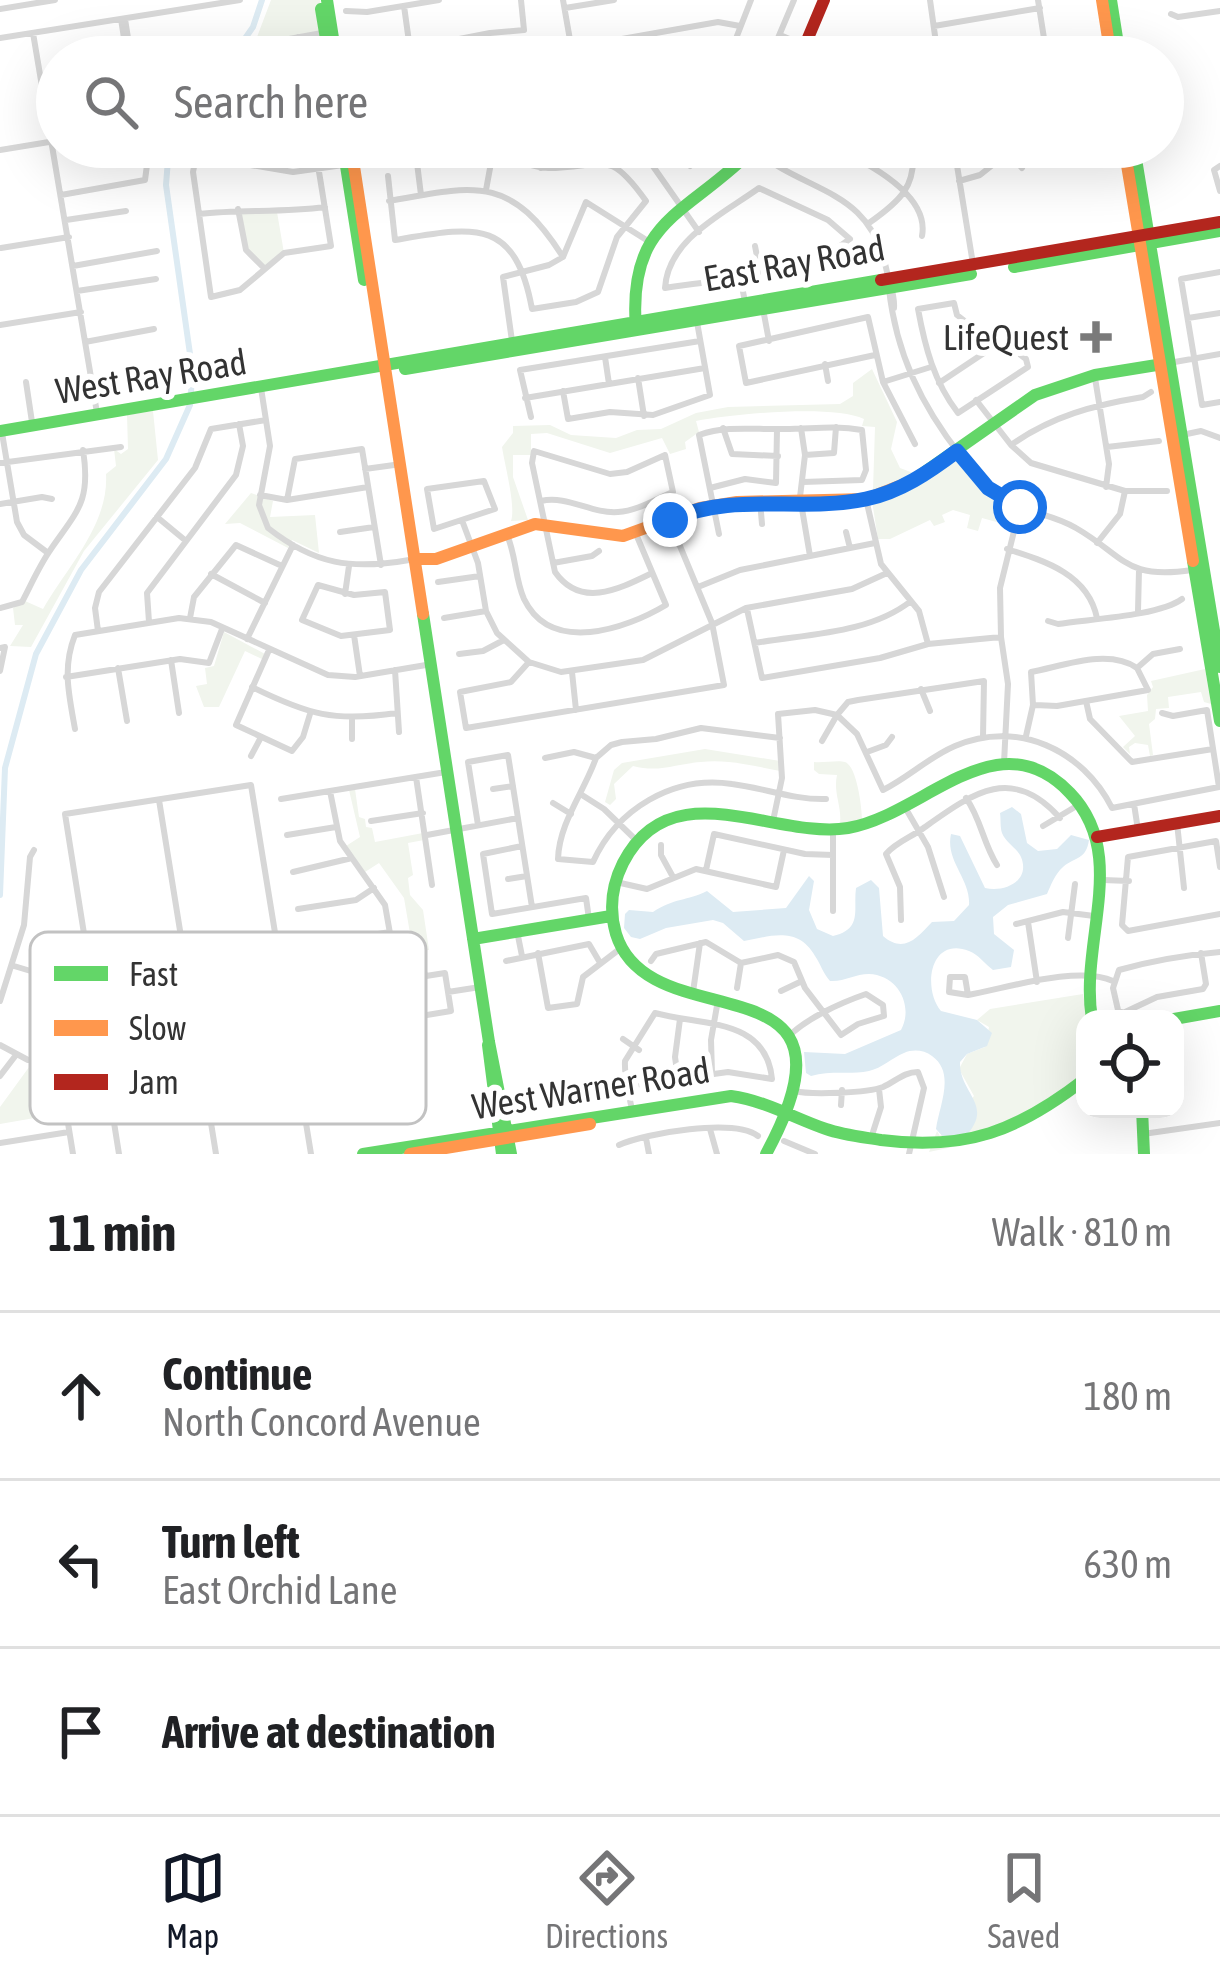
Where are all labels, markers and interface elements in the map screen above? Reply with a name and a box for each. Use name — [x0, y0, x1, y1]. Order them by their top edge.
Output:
search box — [36, 36, 1184, 168]
icon: search — [78, 69, 144, 135]
text: Search here — [174, 76, 368, 128]
street label: East Ray Road — [700, 226, 888, 300]
place label: LifeQuest — [943, 316, 1069, 358]
marker: LifeQuest — [1080, 321, 1112, 353]
street label: West Ray Road — [53, 340, 249, 412]
route start — [993, 480, 1047, 534]
route end — [643, 493, 697, 547]
legend — [30, 932, 426, 1124]
text: Fast — [129, 955, 178, 993]
text: Slow — [129, 1009, 186, 1047]
map controls — [1076, 1010, 1184, 1118]
button: locate — [1076, 1010, 1184, 1118]
street label: West Warner Road — [469, 1048, 713, 1128]
text: Jam — [129, 1063, 179, 1101]
text: 11 min — [48, 1203, 176, 1262]
text: Walk · 810 m — [992, 1210, 1172, 1254]
text: Continue — [162, 1348, 313, 1400]
icon: ahead — [48, 1363, 114, 1429]
text: 180 m — [1084, 1374, 1172, 1418]
text: North Concord Avenue — [162, 1400, 481, 1444]
text: Turn left — [162, 1516, 300, 1568]
icon: left — [48, 1531, 114, 1597]
text: 630 m — [1084, 1542, 1172, 1586]
text: East Orchid Lane — [162, 1568, 397, 1612]
icon: arrive — [48, 1699, 114, 1765]
text: Arrive at destination — [162, 1706, 496, 1758]
tab: Map — [160, 1845, 226, 1955]
tab: Directions — [545, 1845, 668, 1955]
tab: Saved — [987, 1845, 1060, 1955]

